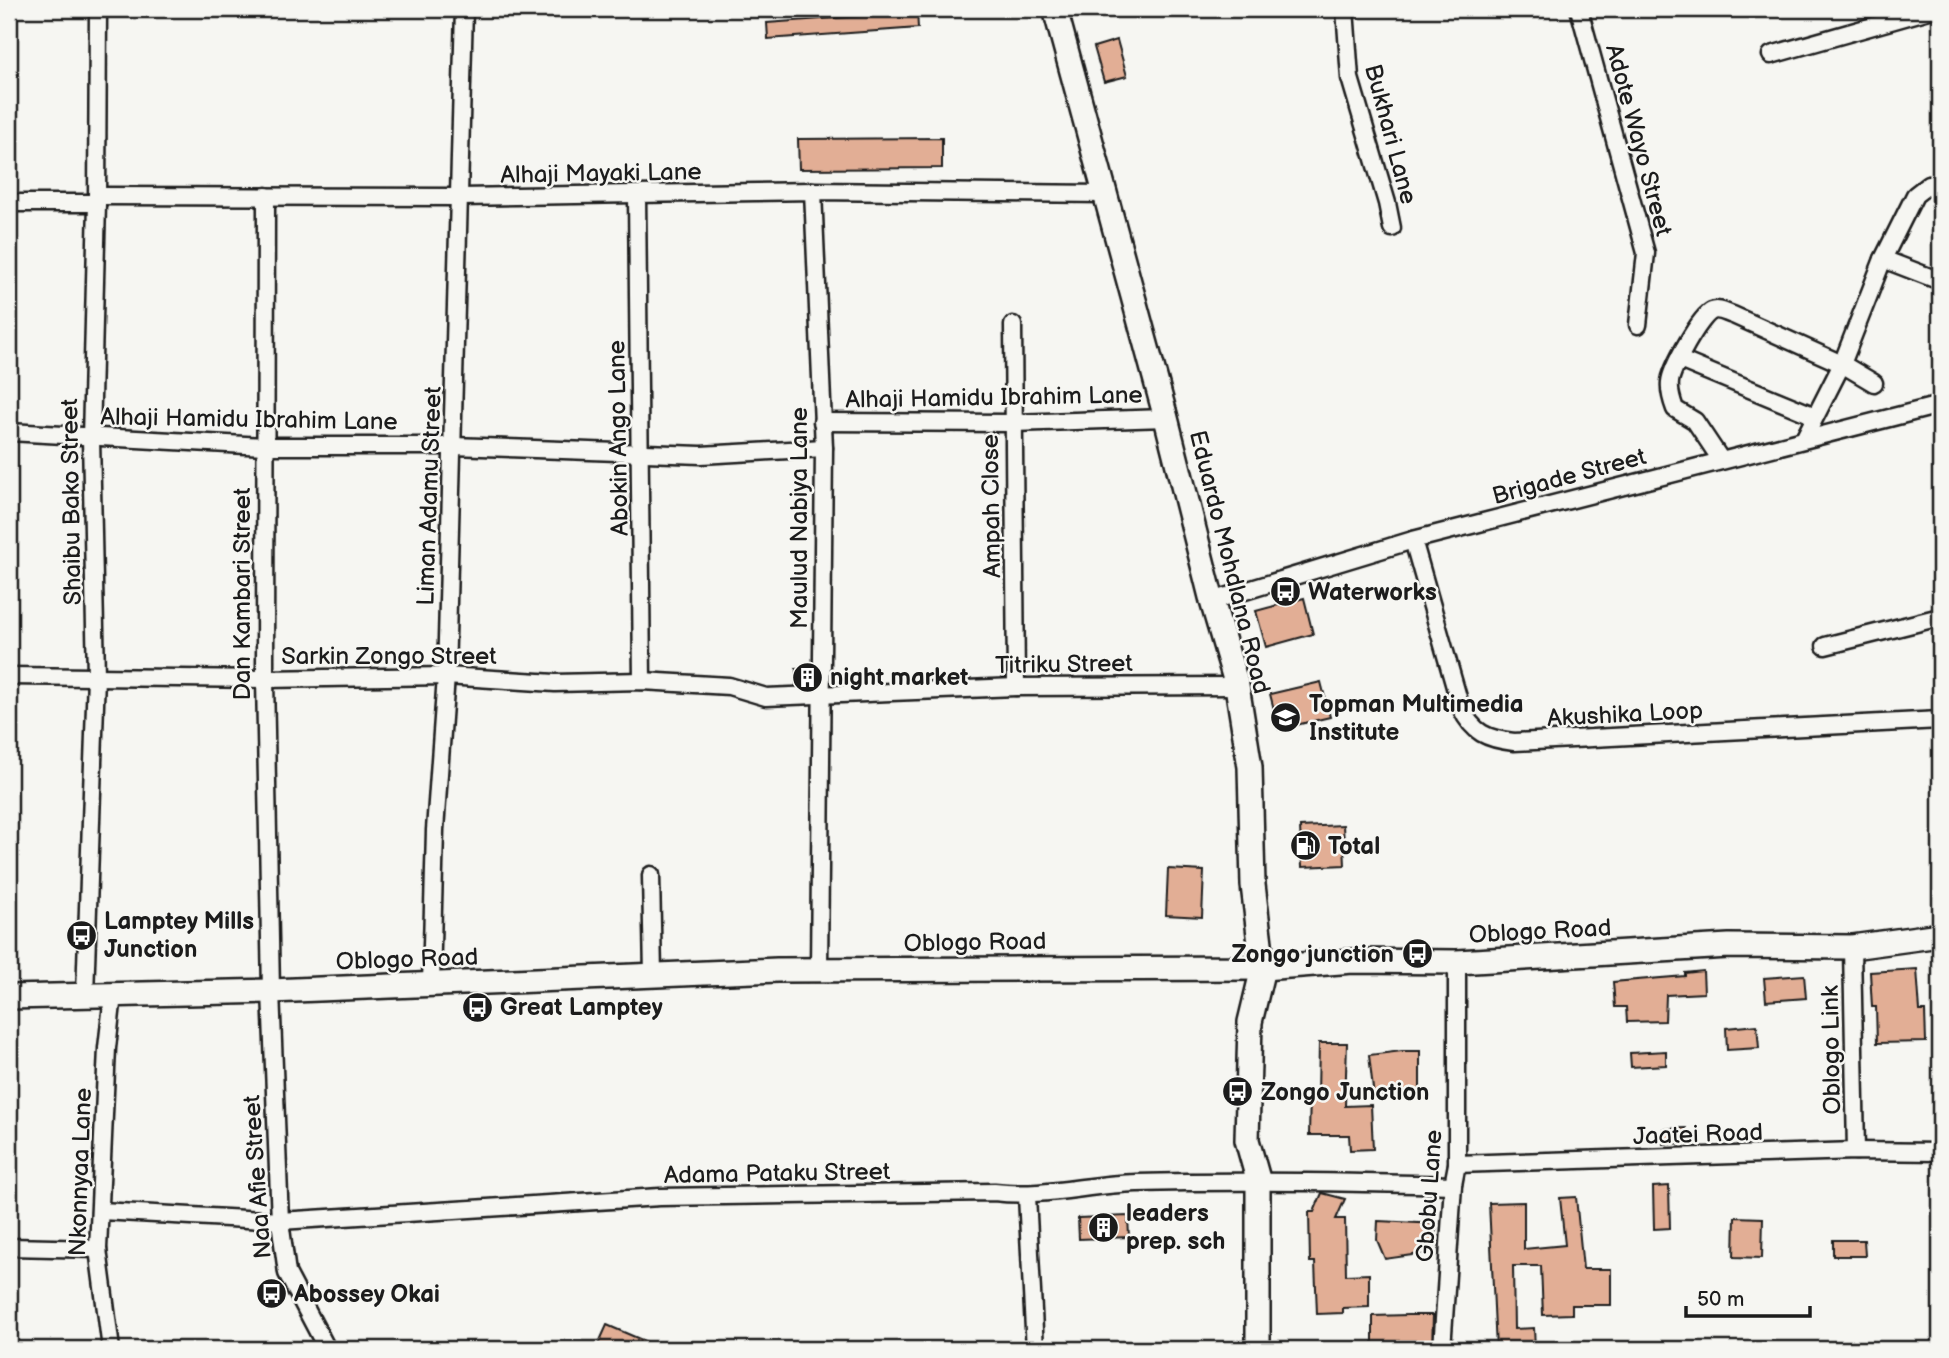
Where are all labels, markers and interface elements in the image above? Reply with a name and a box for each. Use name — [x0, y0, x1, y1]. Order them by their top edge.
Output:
street label: Adote Wayo Street — [1599, 41, 1678, 240]
street label: Bukhari Lane — [1358, 61, 1423, 207]
street label: Alhaji Mayaki Lane — [500, 157, 702, 190]
street label: Abokin Ango Lane — [602, 340, 635, 536]
street label: Alhaji Hamidu Ibrahim Lane — [845, 380, 1143, 415]
street label: Liman Adamu Street — [411, 385, 448, 606]
street label: Shaibu Bako Street — [55, 398, 88, 606]
street label: Alhaji Hamidu Ibrahim Lane — [100, 402, 398, 437]
street label: Maulud Nabiya Lane — [785, 407, 814, 629]
street label: Eduardo Mohdlana Road — [1183, 427, 1276, 697]
street label: Ampah Close — [976, 434, 1007, 578]
street label: Brigade Street — [1489, 442, 1650, 511]
street label: Dan Kambari Street — [228, 487, 257, 700]
bus stop icon: Waterworks — [1268, 575, 1302, 609]
place label: Waterworks — [1308, 578, 1437, 607]
street label: Sarkin Zongo Street — [281, 642, 497, 671]
street label: Titriku Street — [995, 649, 1134, 680]
building icon: night market — [790, 660, 824, 694]
place label: night market — [830, 663, 968, 692]
place label: Topman Multimedia Institute — [1309, 690, 1524, 747]
street label: Akushika Loop — [1546, 696, 1704, 733]
school or university icon: Topman Multimedia Institute — [1269, 701, 1303, 735]
fuel station icon: Total — [1288, 829, 1322, 863]
place label: Total — [1328, 832, 1380, 861]
place label: Lamptey Mills Junction — [104, 907, 254, 964]
street label: Oblogo Road — [1468, 913, 1612, 950]
bus stop icon: Lamptey Mills Junction — [64, 918, 98, 952]
street label: Oblogo Road — [903, 927, 1047, 958]
bus stop icon: Zongo junction — [1400, 937, 1434, 971]
place label: Zongo junction — [1231, 940, 1394, 969]
street label: Oblogo Road — [335, 943, 479, 976]
street label: Oblogo Link — [1816, 985, 1847, 1115]
bus stop icon: Great Lamptey — [460, 990, 494, 1024]
place label: Great Lamptey — [500, 993, 663, 1022]
bus stop icon: Zongo Junction — [1221, 1075, 1255, 1109]
place label: Zongo Junction — [1261, 1078, 1429, 1107]
street label: Nkonnyaa Lane — [63, 1087, 98, 1257]
street label: Naa Afie Street — [237, 1093, 278, 1260]
street label: Jaatei Road — [1632, 1118, 1764, 1151]
street label: Gbobu Lane — [1410, 1129, 1449, 1263]
street label: Adama Pataku Street — [664, 1157, 891, 1190]
place label: leaders prep. sch — [1126, 1199, 1225, 1256]
building icon: leaders prep. sch — [1086, 1210, 1120, 1244]
scale bar — [1686, 1274, 1811, 1318]
bus stop icon: Abossey Okai — [254, 1277, 288, 1311]
place label: Abossey Okai — [293, 1280, 440, 1309]
text: 50 m — [1697, 1287, 1744, 1312]

